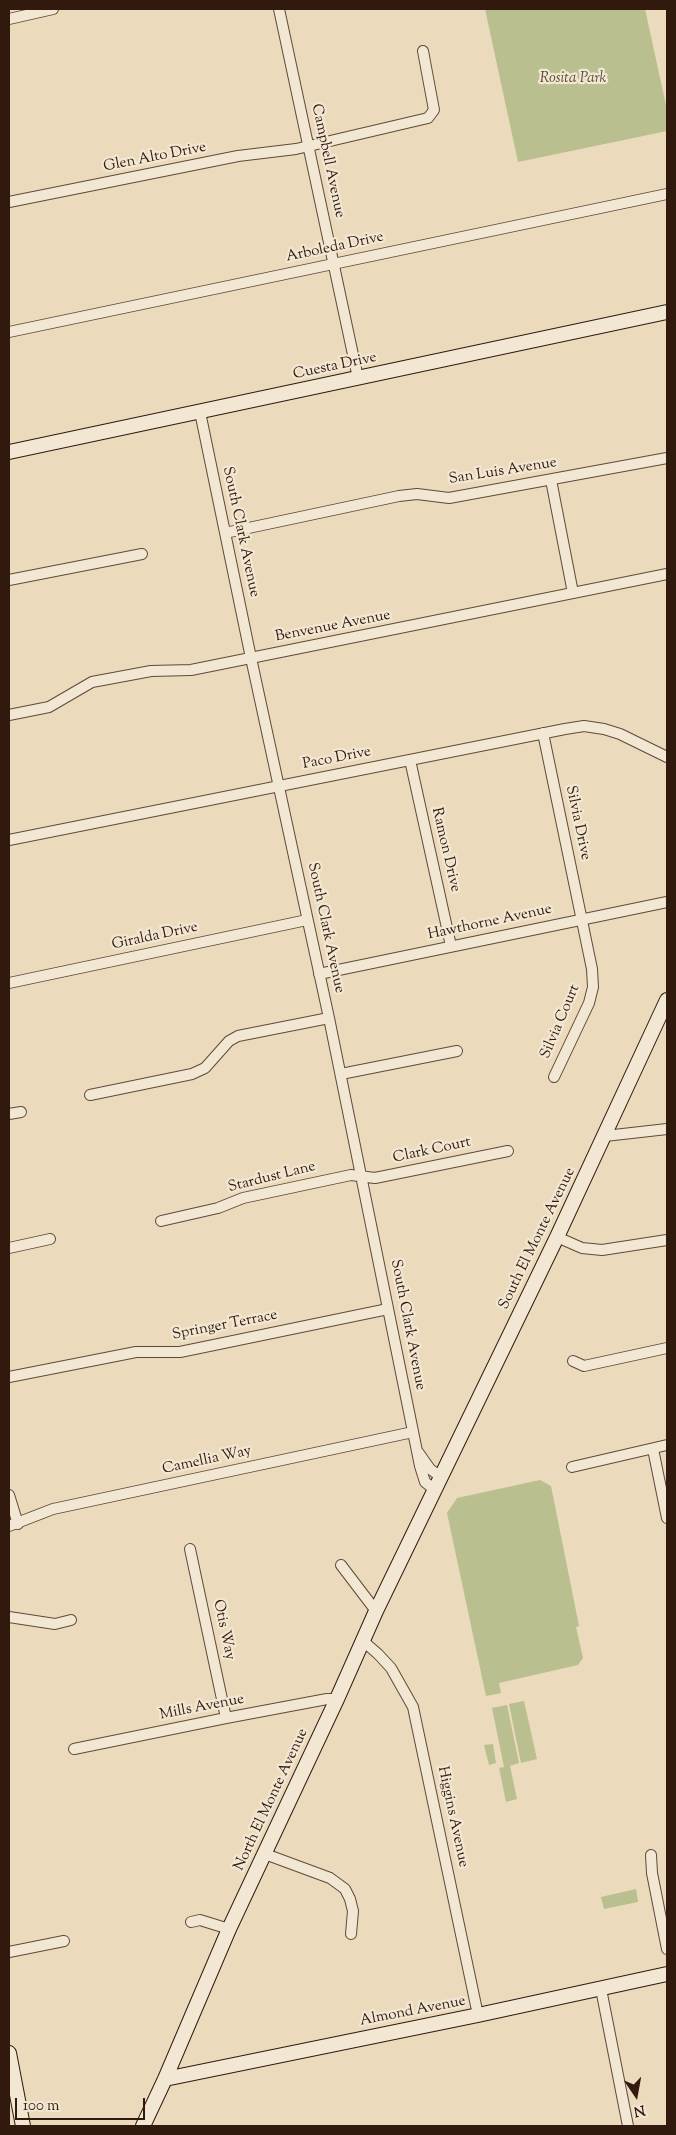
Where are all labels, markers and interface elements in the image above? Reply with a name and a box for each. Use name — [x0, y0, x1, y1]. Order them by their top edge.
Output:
park label: Rosita Park — [540, 70, 606, 88]
street label: Campbell Avenue — [306, 102, 348, 220]
street label: Glen Alto Drive — [102, 139, 208, 177]
street label: Arboleda Drive — [285, 229, 385, 267]
street label: Cuesta Drive — [292, 349, 378, 385]
street label: San Luis Avenue — [448, 455, 558, 489]
street label: South Clark Avenue — [217, 465, 263, 599]
street label: Benvenue Avenue — [274, 607, 392, 647]
street label: Paco Drive — [301, 744, 373, 774]
street label: Silvia Drive — [560, 784, 594, 862]
street label: Ramon Drive — [427, 806, 463, 894]
street label: South Clark Avenue — [302, 861, 348, 995]
street label: Hawthorne Avenue — [426, 901, 554, 945]
street label: Giralda Drive — [110, 919, 200, 955]
street label: Silvia Court — [537, 982, 585, 1062]
street label: Clark Court — [391, 1134, 473, 1168]
street label: Stardust Lane — [227, 1158, 317, 1198]
street label: South El Monte Avenue — [496, 1165, 580, 1313]
street label: South Clark Avenue — [385, 1258, 429, 1392]
street label: Springer Terrace — [171, 1307, 279, 1345]
street label: Camellia Way — [161, 1443, 253, 1479]
street label: Otis Way — [208, 1598, 238, 1662]
street label: Mills Avenue — [158, 1691, 246, 1725]
street label: North El Monte Avenue — [231, 1726, 313, 1874]
street label: Higgins Avenue — [432, 1765, 472, 1869]
street label: Almond Avenue — [359, 1993, 467, 2031]
north arrow — [611, 2070, 661, 2120]
scale bar — [18, 2088, 148, 2120]
text: 100 m — [23, 2096, 59, 2117]
text: N — [632, 2099, 647, 2121]

